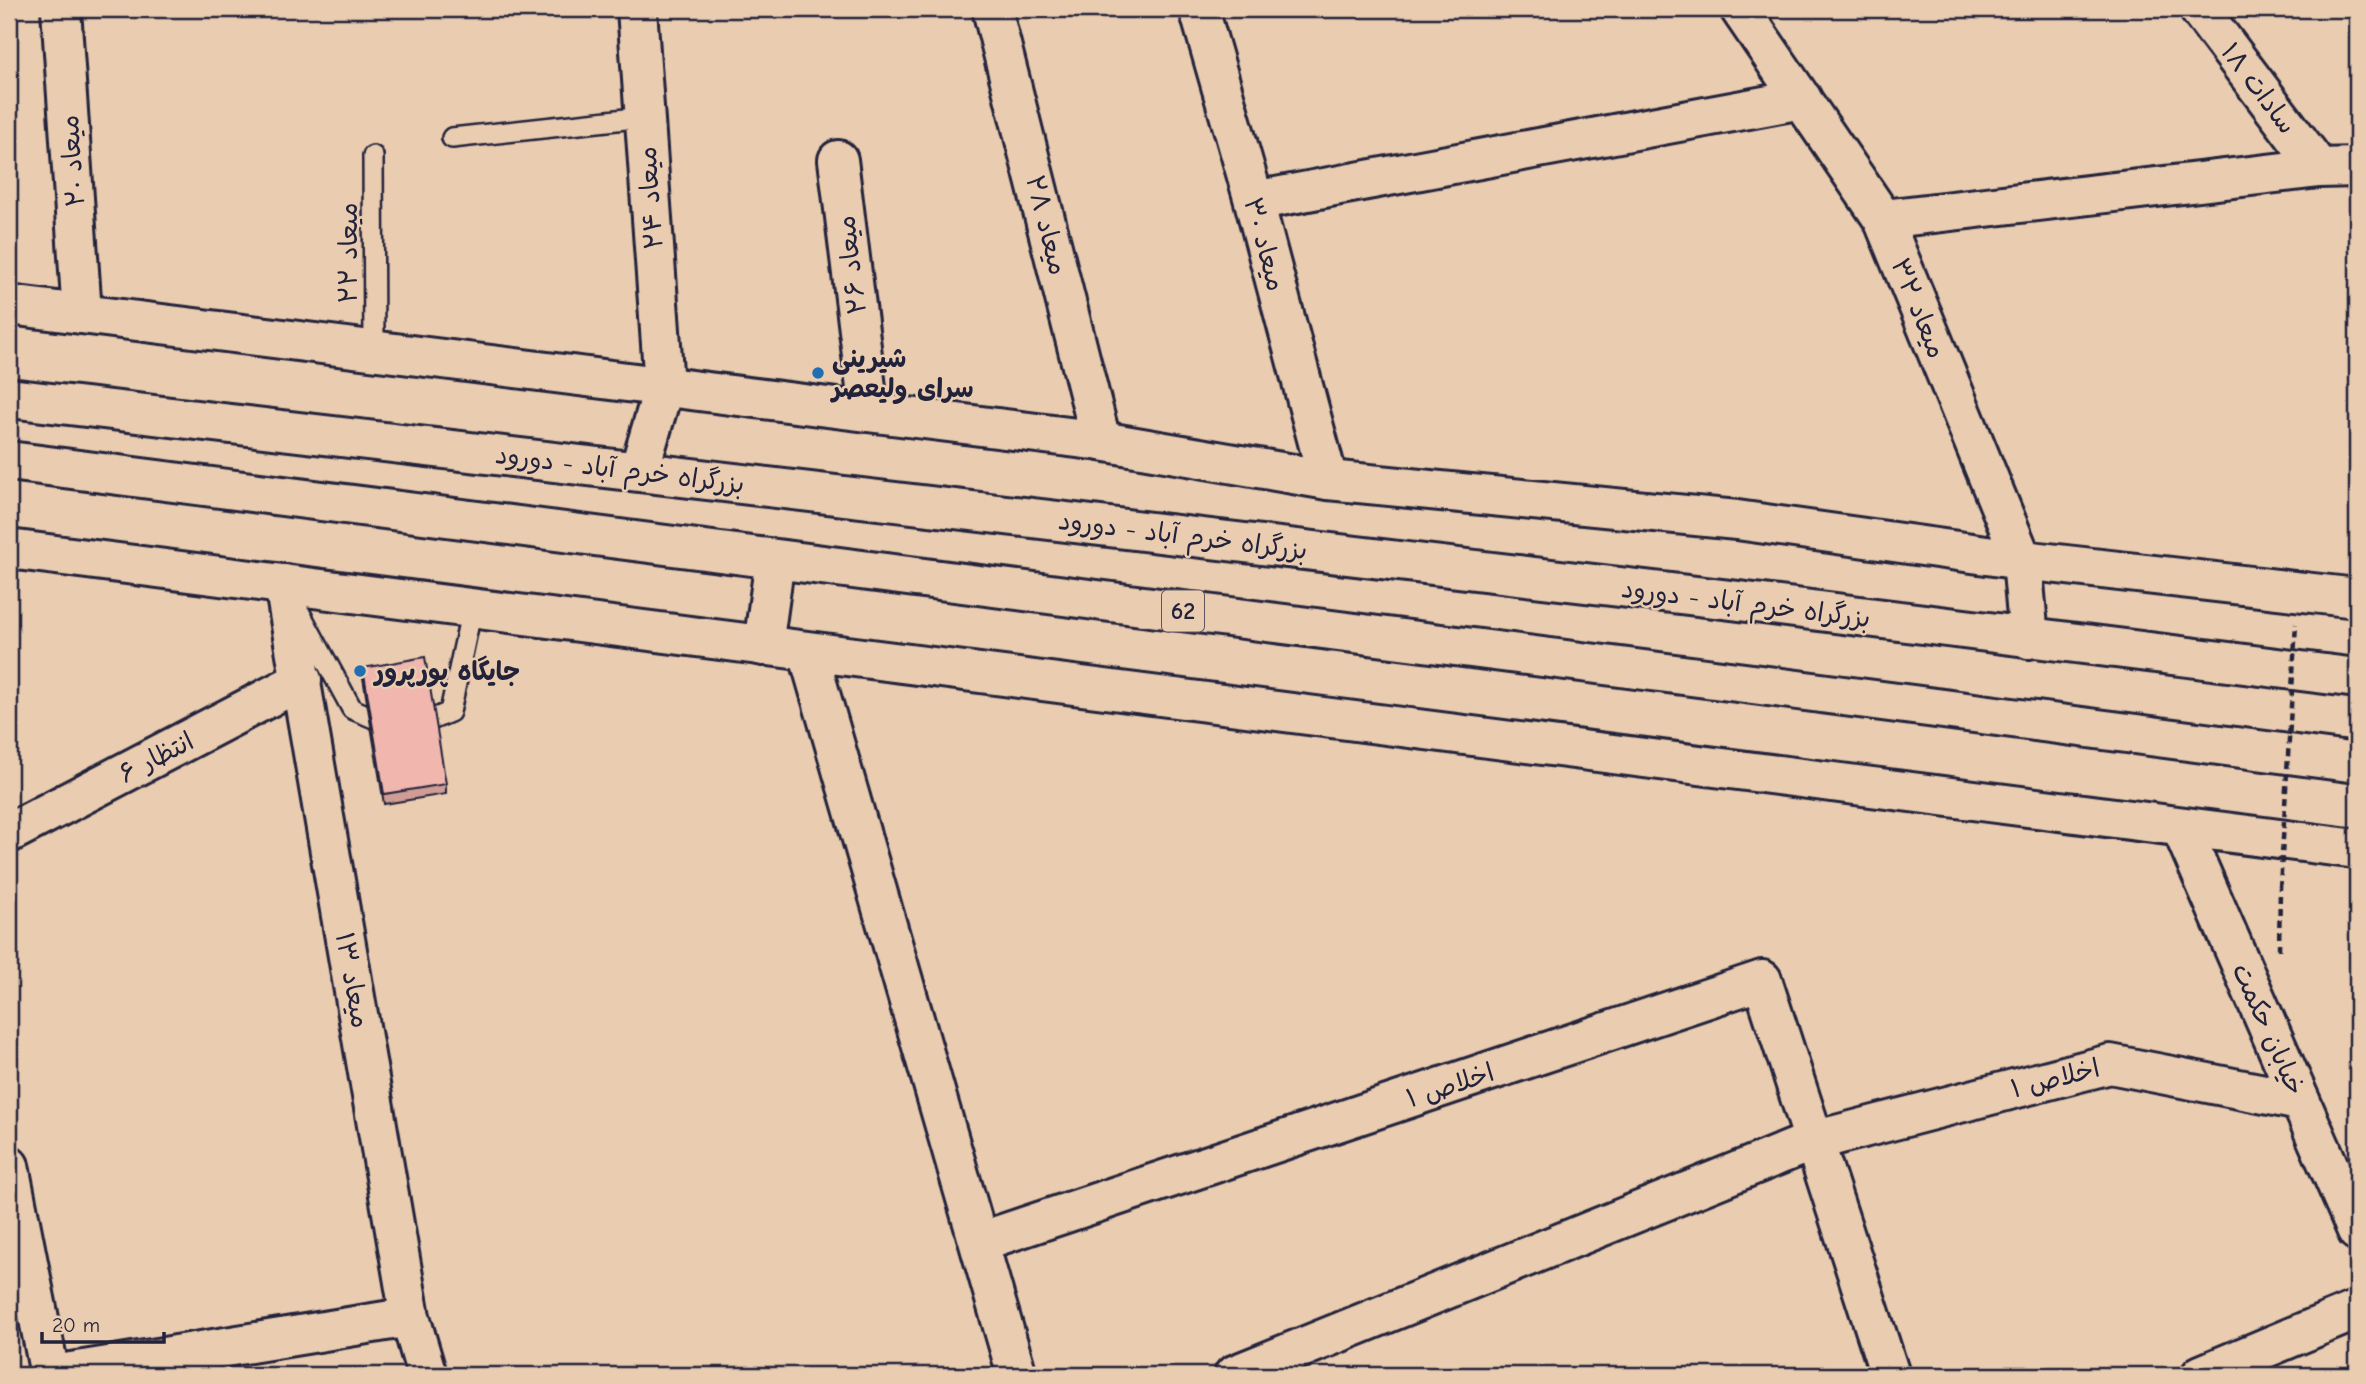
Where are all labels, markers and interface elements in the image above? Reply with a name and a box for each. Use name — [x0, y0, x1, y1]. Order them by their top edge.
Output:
street label: سادات ۱۸ — [2215, 37, 2302, 140]
street label: میعاد ۲۰ — [55, 114, 91, 208]
street label: میعاد ۲۴ — [632, 146, 670, 250]
street label: میعاد ۲۸ — [1019, 172, 1073, 278]
street label: میعاد ۳۰ — [1237, 194, 1291, 294]
street label: میعاد ۲۲ — [334, 202, 364, 304]
street label: میعاد ۲۶ — [831, 214, 873, 316]
street label: میعاد ۳۲ — [1885, 254, 1952, 363]
place label: شیرینی سرای ولیعصر — [829, 344, 974, 404]
marker: شیرینی سرای ولیعصر — [810, 365, 826, 381]
street label: بزرگراه خرم آباد - دورود — [493, 439, 746, 504]
street label: بزرگراه خرم آباد - دورود — [1056, 505, 1309, 570]
street label: بزرگراه خرم آباد - دورود — [1619, 573, 1872, 638]
road number: 62 — [1162, 590, 1204, 632]
place label: جایگاه پورپرور — [372, 655, 520, 688]
marker: جایگاه پورپرور — [352, 663, 368, 679]
street label: انتظار ۶ — [114, 726, 199, 789]
street label: میعاد ۱۳ — [329, 930, 375, 1030]
street label: خیابان حکمت — [2226, 959, 2310, 1100]
street label: اخلاص ۱ — [2008, 1053, 2103, 1104]
street label: اخلاص ۱ — [1403, 1058, 1498, 1114]
scale bar — [42, 1300, 164, 1344]
text: 20 m — [52, 1313, 100, 1337]

